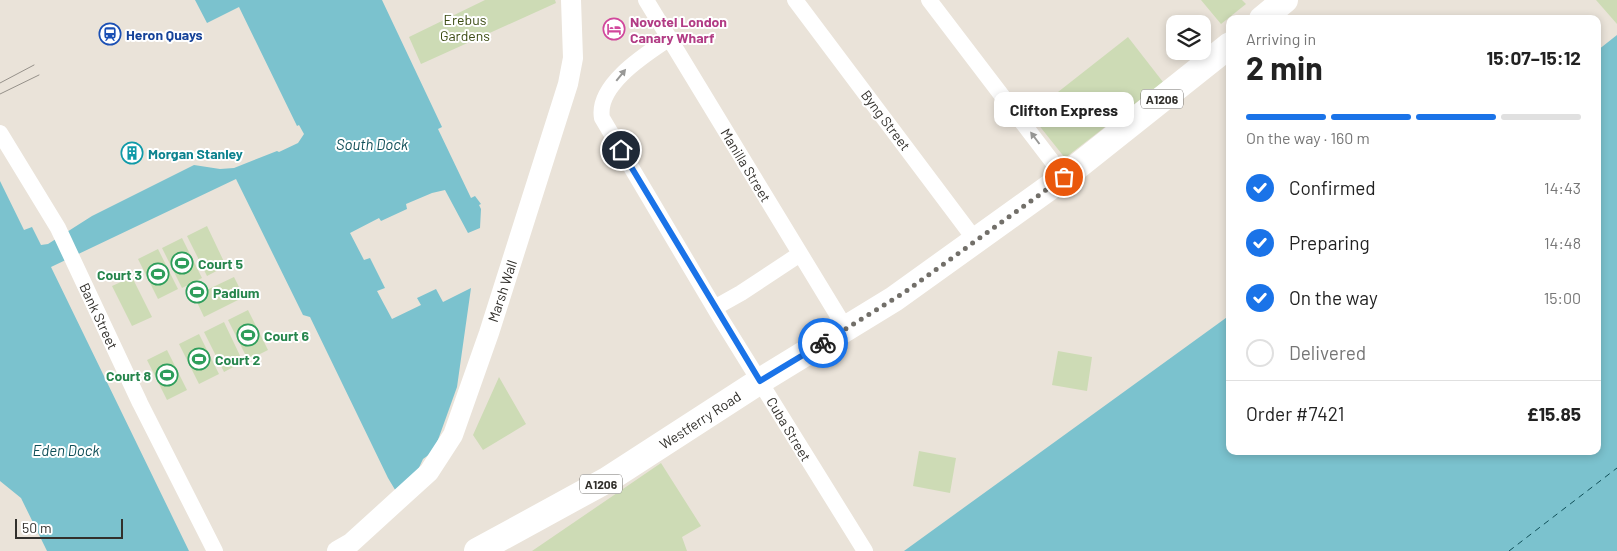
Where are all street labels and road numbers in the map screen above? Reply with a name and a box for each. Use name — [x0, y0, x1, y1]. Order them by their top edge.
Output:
street label: Byng Street — [858, 86, 914, 154]
road number: A1206 — [1141, 90, 1183, 108]
street label: Manilla Street — [717, 125, 775, 205]
street label: Marsh Wall — [484, 258, 520, 324]
street label: Bank Street — [76, 280, 122, 352]
street label: Westferry Road — [656, 387, 744, 453]
street label: Cuba Street — [763, 394, 815, 464]
road number: A1206 — [580, 474, 622, 494]

